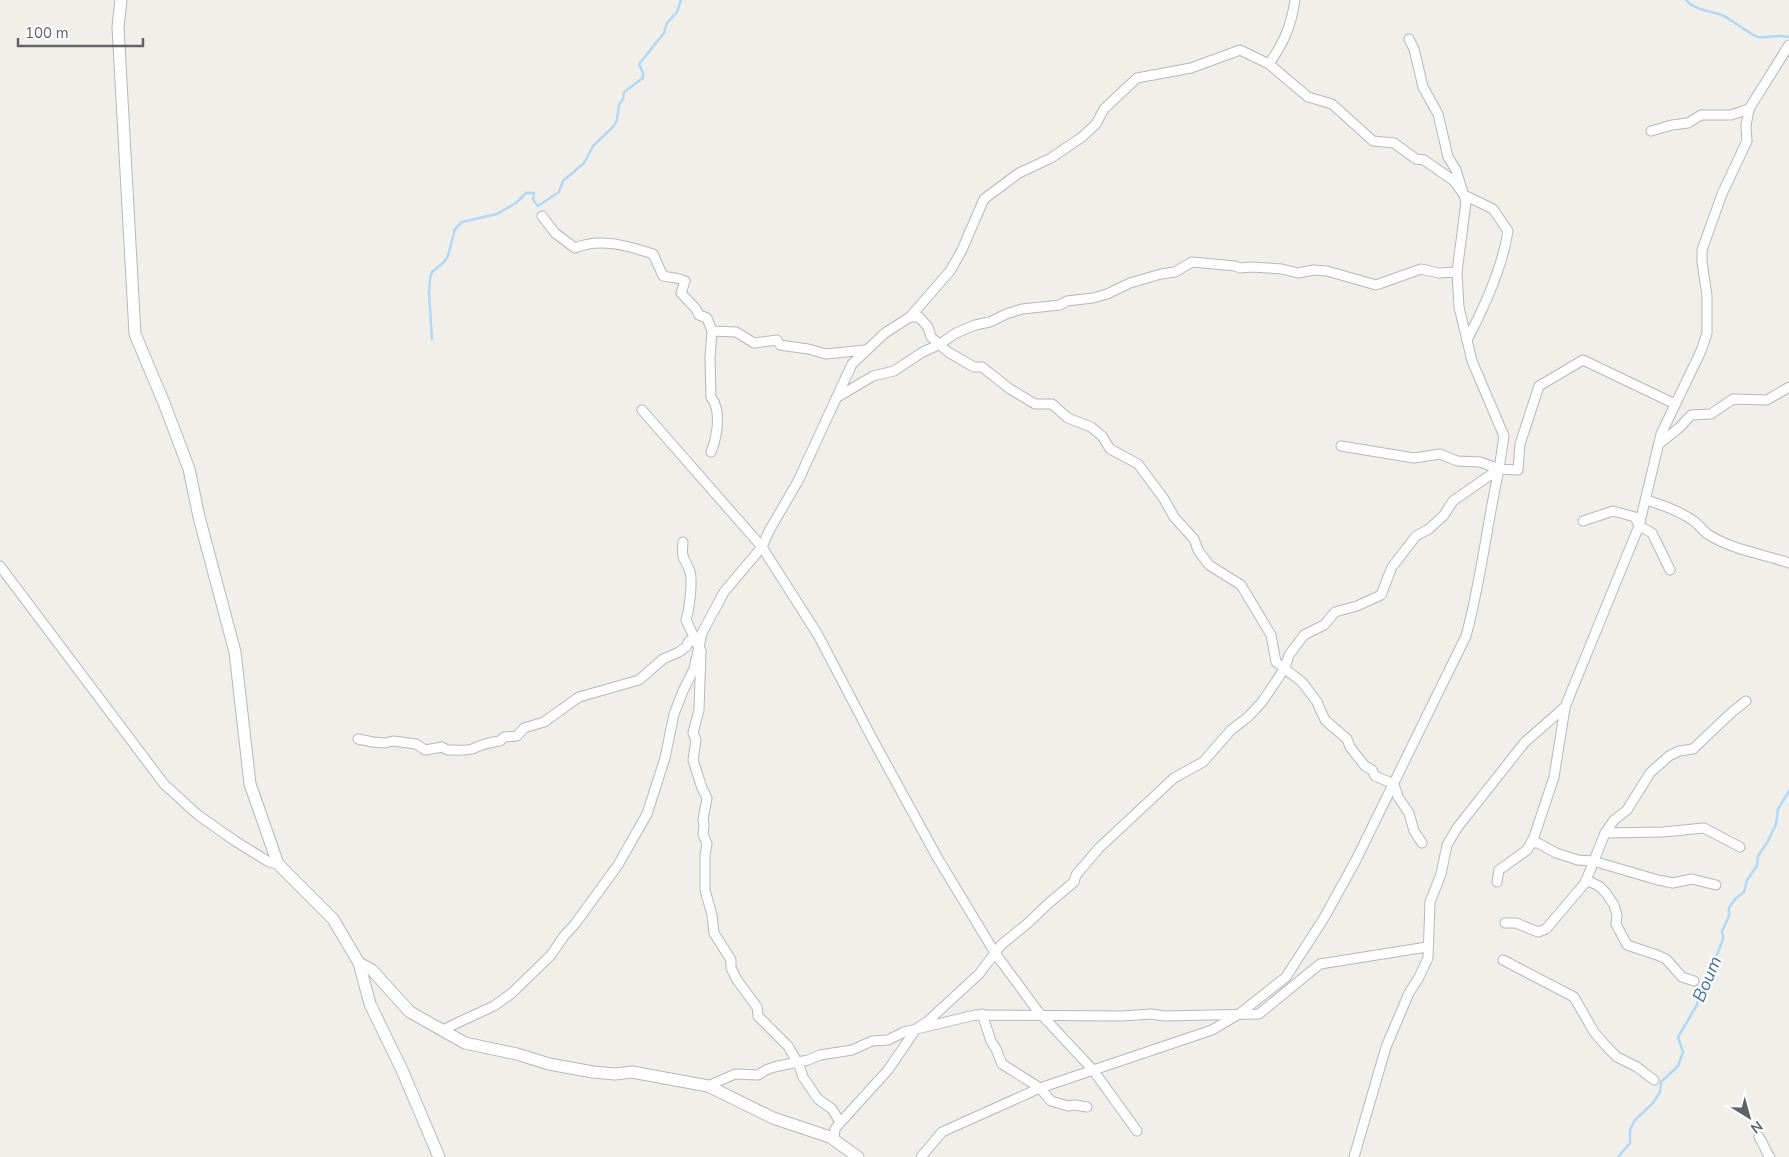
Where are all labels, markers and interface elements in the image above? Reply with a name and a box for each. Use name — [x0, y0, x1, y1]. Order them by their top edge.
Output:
scale bar — [18, 15, 142, 47]
text: 100 m — [25, 23, 69, 43]
water label: Boum — [1687, 952, 1727, 1006]
north arrow — [1724, 1092, 1774, 1142]
text: N — [1747, 1116, 1766, 1138]

